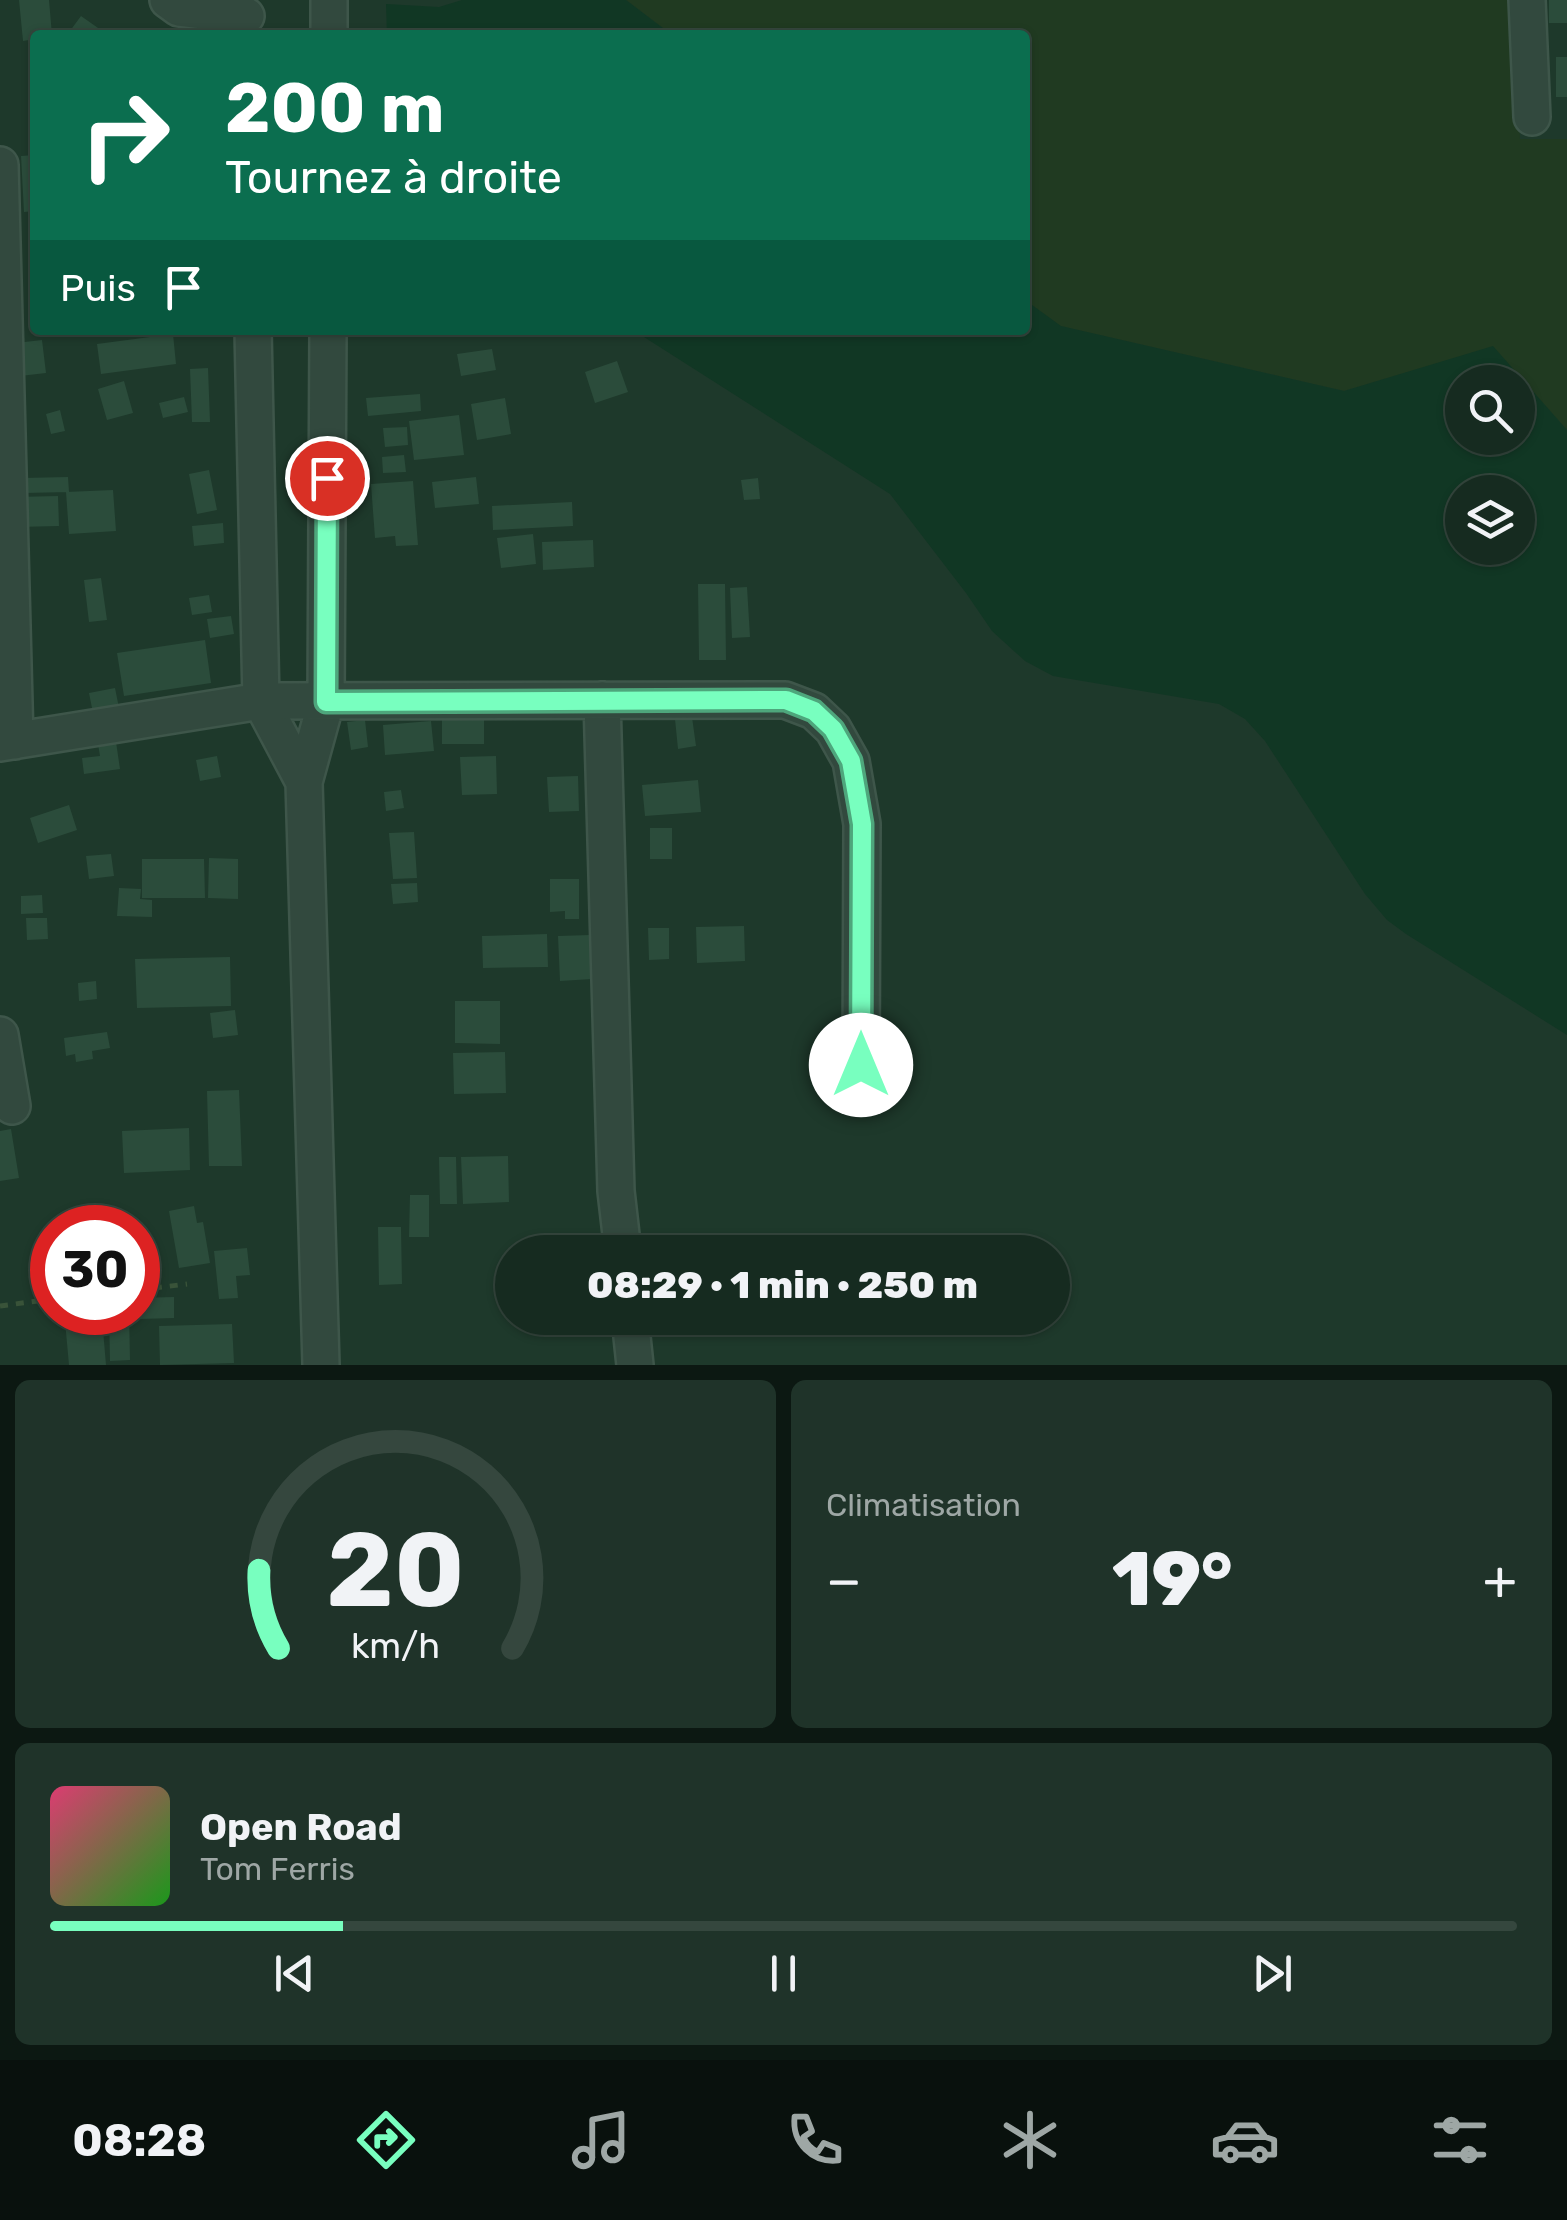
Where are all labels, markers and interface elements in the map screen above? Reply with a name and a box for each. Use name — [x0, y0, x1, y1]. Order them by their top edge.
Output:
text: 200 m — [225, 67, 445, 150]
icon: right — [60, 70, 190, 200]
text: Tournez à droite — [225, 151, 562, 204]
icon: arrive — [156, 260, 211, 315]
text: Puis — [60, 265, 136, 311]
map controls — [1445, 365, 1535, 565]
button: search — [1445, 365, 1535, 455]
pin — [285, 436, 370, 521]
icon: arrive — [300, 451, 355, 506]
button: layers — [1445, 475, 1535, 565]
position arrow — [809, 1013, 913, 1117]
speed limit sign: 30 — [30, 1205, 160, 1335]
text: 08:29 · 1 min · 250 m — [587, 1262, 978, 1308]
text: Climatisation — [826, 1486, 1021, 1524]
text: 20 — [326, 1509, 465, 1632]
text: 19° — [1112, 1535, 1233, 1624]
text: − — [826, 1548, 862, 1613]
text: + — [1483, 1548, 1517, 1613]
text: km/h — [351, 1625, 440, 1667]
text: Open Road — [200, 1804, 402, 1850]
text: Tom Ferris — [200, 1850, 355, 1888]
icon: previous — [267, 1946, 322, 2001]
icon: pause — [756, 1946, 811, 2001]
icon: next — [1245, 1946, 1300, 2001]
icon: directions — [351, 2105, 421, 2175]
icon: music — [566, 2105, 636, 2175]
icon: phone — [780, 2105, 850, 2175]
icon: climate — [995, 2105, 1065, 2175]
icon: car — [1210, 2105, 1280, 2175]
icon: filters — [1425, 2105, 1495, 2175]
text: 08:28 — [72, 2114, 206, 2167]

